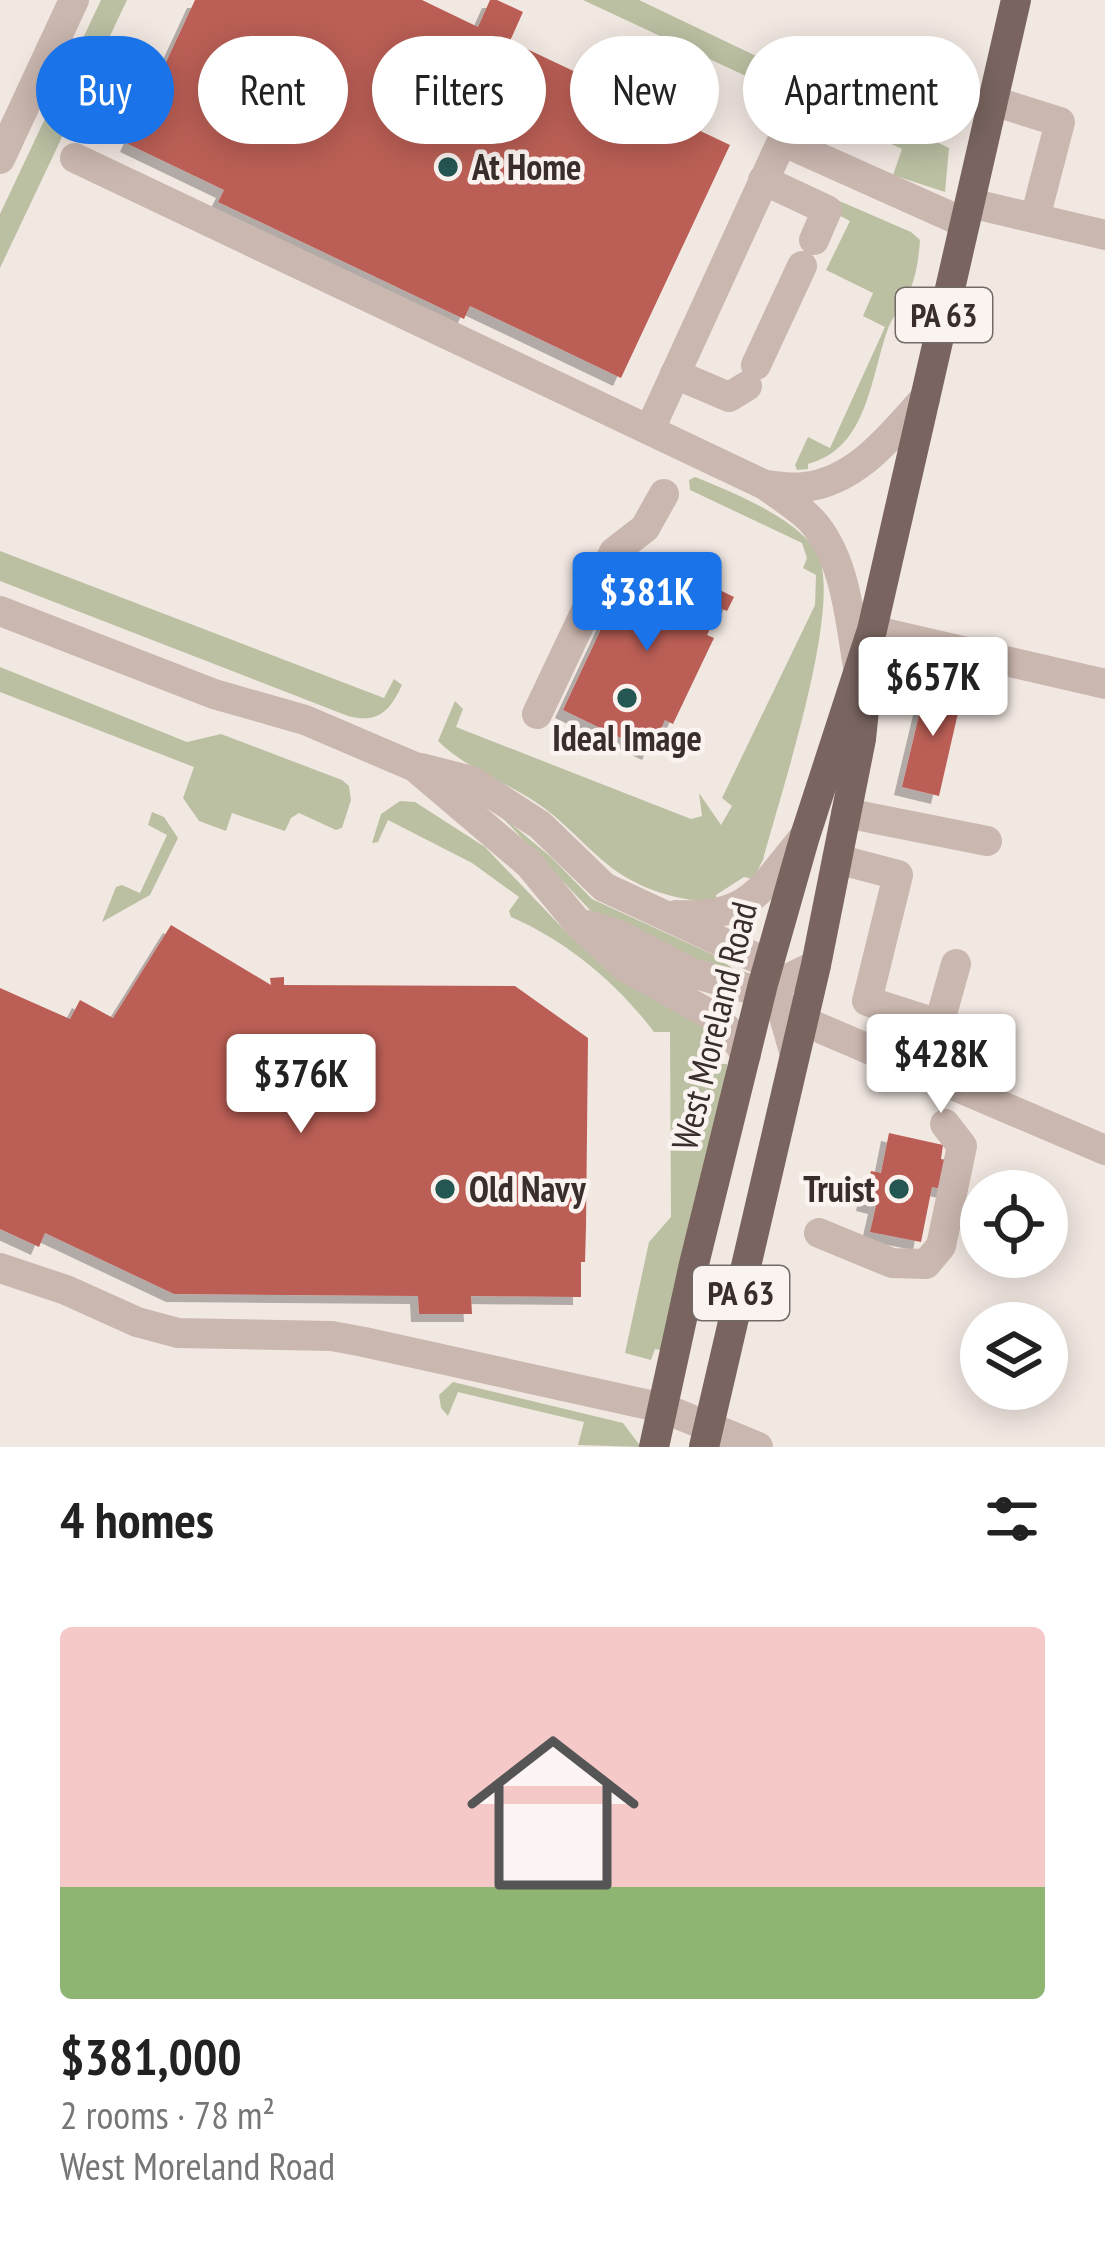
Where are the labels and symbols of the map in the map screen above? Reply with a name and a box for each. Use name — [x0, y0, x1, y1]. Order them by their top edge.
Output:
place label: At Home — [471, 143, 582, 190]
marker: At Home — [435, 154, 461, 180]
road number: PA 63 — [896, 288, 992, 342]
pin: $381K — [563, 552, 731, 654]
pin: $657K — [849, 637, 1017, 739]
marker: Ideal Image — [614, 685, 640, 711]
place label: Ideal Image — [552, 714, 702, 761]
street label: West Moreland Road — [660, 897, 767, 1155]
pin: $428K — [857, 1014, 1025, 1116]
pin: $376K — [217, 1034, 385, 1136]
place label: Old Navy — [469, 1165, 586, 1212]
place label: Truist — [803, 1165, 876, 1212]
marker: Old Navy — [432, 1176, 458, 1202]
marker: Truist — [886, 1176, 912, 1202]
road number: PA 63 — [693, 1266, 789, 1320]

